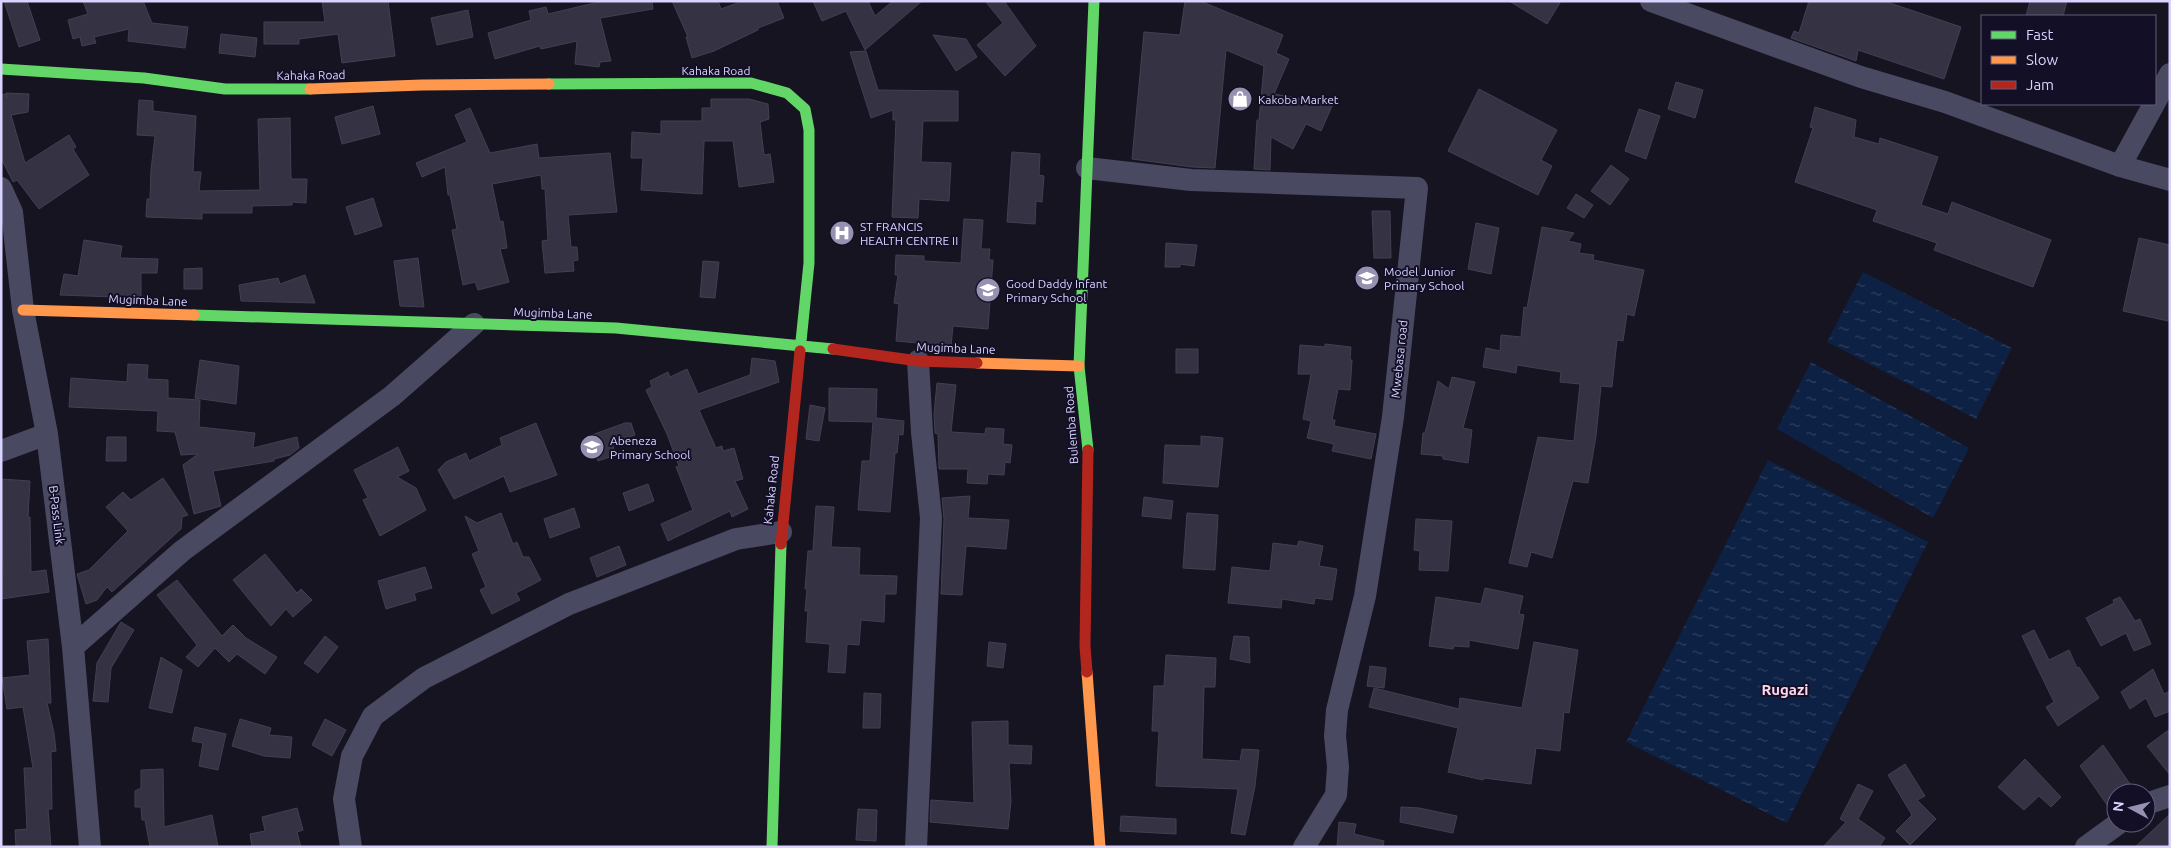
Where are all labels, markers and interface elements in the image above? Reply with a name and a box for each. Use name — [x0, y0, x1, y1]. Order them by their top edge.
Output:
legend — [1981, 15, 2156, 105]
text: Fast — [2026, 26, 2054, 43]
text: Slow — [2026, 51, 2059, 68]
street label: Kahaka Road — [681, 64, 751, 77]
street label: Kahaka Road — [276, 68, 346, 82]
text: Jam — [2026, 76, 2054, 93]
shop icon: Kakoba Market — [1227, 86, 1253, 112]
place label: Kakoba Market — [1258, 93, 1339, 106]
hospital icon: ST FRANCIS HEALTH CENTRE II — [829, 220, 855, 246]
place label: ST FRANCIS HEALTH CENTRE II — [860, 220, 958, 247]
school or university icon: Model Junior Primary School — [1354, 265, 1380, 291]
place label: Model Junior Primary School — [1384, 265, 1464, 292]
school or university icon: Good Daddy Infant Primary School — [975, 277, 1001, 303]
place label: Good Daddy Infant Primary School — [1006, 277, 1107, 304]
street label: Mugimba Lane — [108, 292, 188, 308]
street label: Mugimba Lane — [513, 305, 593, 321]
street label: Mwebasa road — [1388, 319, 1410, 399]
street label: Mugimba Lane — [916, 340, 996, 356]
street label: Bulemba Road — [1062, 386, 1080, 464]
school or university icon: Abeneza Primary School — [579, 434, 605, 460]
place label: Abeneza Primary School — [610, 434, 690, 461]
street label: Kahaka Road — [761, 455, 781, 525]
street label: B-Pass Link — [47, 485, 67, 545]
district label: Rugazi — [1762, 681, 1809, 698]
north arrow — [2106, 783, 2156, 833]
text: N — [2110, 800, 2127, 813]

